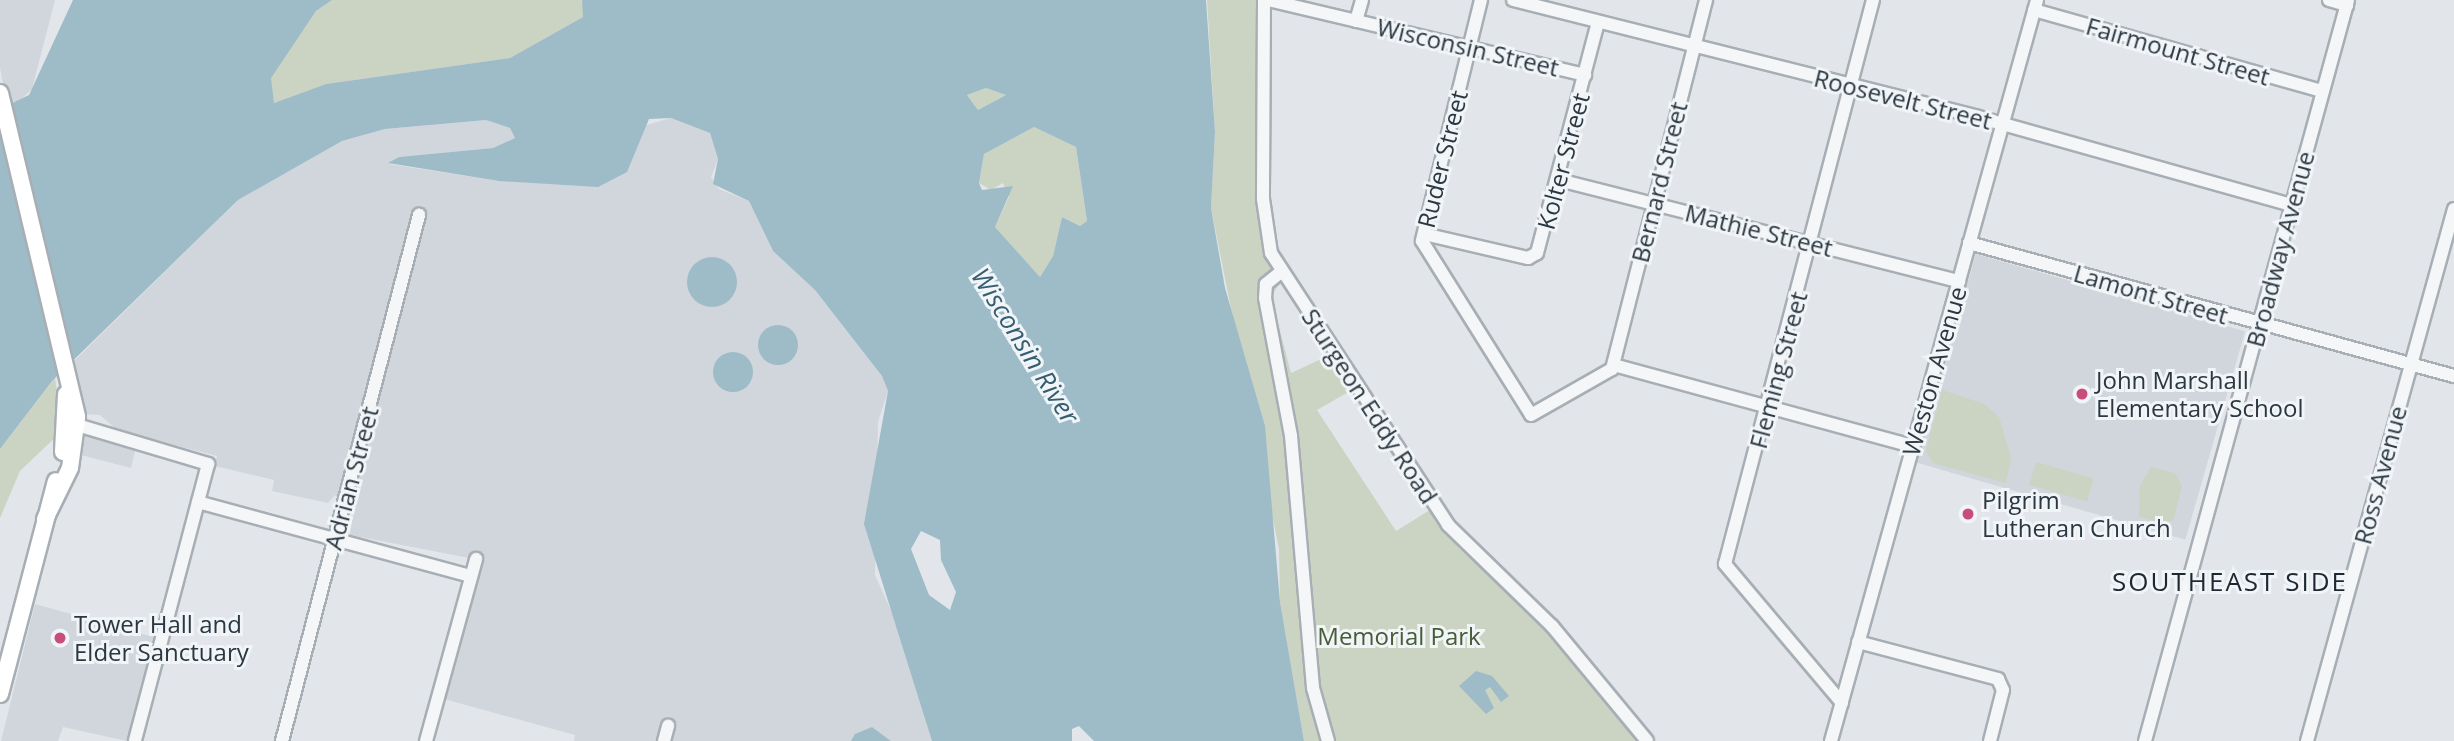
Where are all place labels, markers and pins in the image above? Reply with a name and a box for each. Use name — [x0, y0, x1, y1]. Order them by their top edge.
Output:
place label: John Marshall Elementary School — [2096, 366, 2304, 422]
marker: John Marshall Elementary School — [2074, 386, 2090, 402]
place label: Pilgrim Lutheran Church — [1982, 486, 2171, 542]
marker: Pilgrim Lutheran Church — [1960, 506, 1976, 522]
place label: Tower Hall and Elder Sanctuary — [74, 610, 249, 666]
marker: Tower Hall and Elder Sanctuary — [52, 630, 68, 646]

